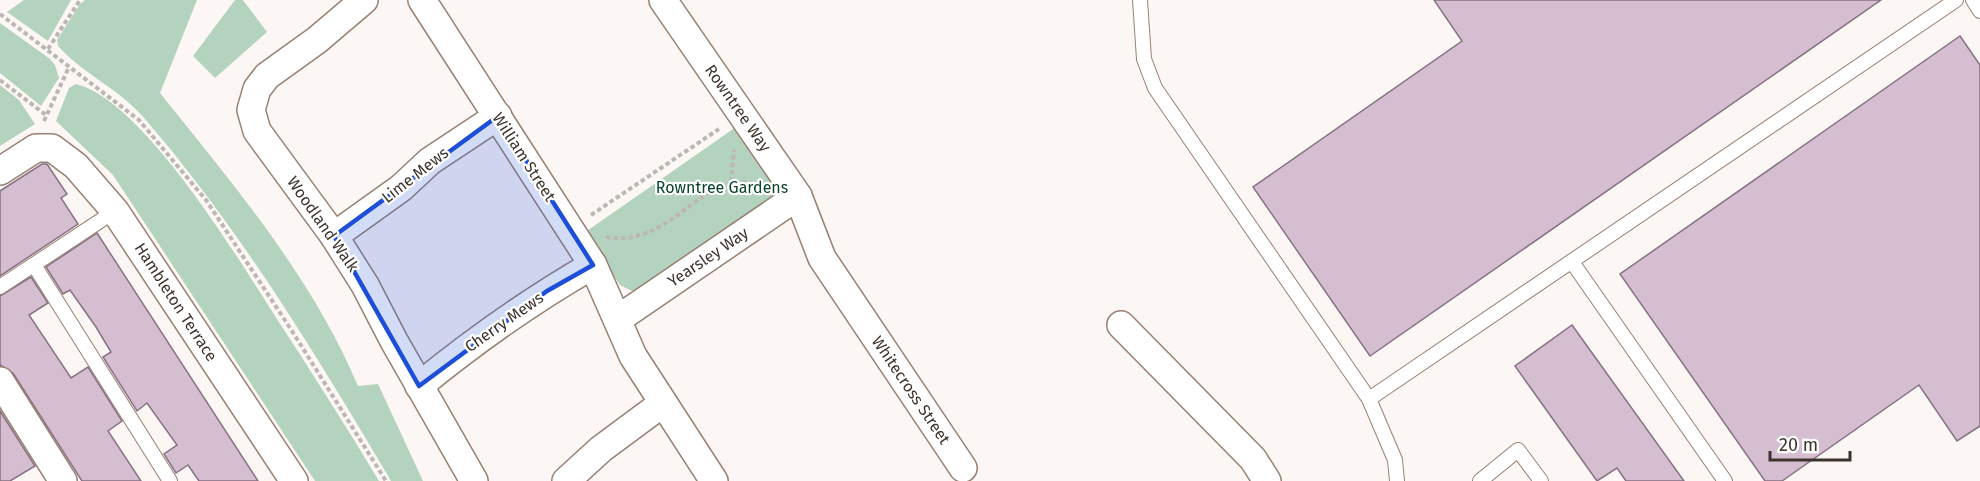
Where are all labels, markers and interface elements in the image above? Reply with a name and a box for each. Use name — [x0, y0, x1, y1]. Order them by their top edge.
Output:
street label: Rowntree Way — [701, 61, 775, 155]
street label: William Street — [488, 109, 560, 205]
street label: Lime Mews — [378, 143, 452, 207]
street label: Woodland Walk — [283, 173, 363, 276]
park label: Rowntree Gardens — [656, 178, 788, 197]
street label: Yearsley Way — [664, 223, 752, 291]
street label: Hambleton Terrace — [131, 239, 221, 365]
street label: Cherry Mews — [461, 288, 547, 356]
street label: Whitecross Street — [868, 332, 954, 448]
scale bar — [1770, 424, 1850, 462]
text: 20 m — [1779, 434, 1818, 456]

